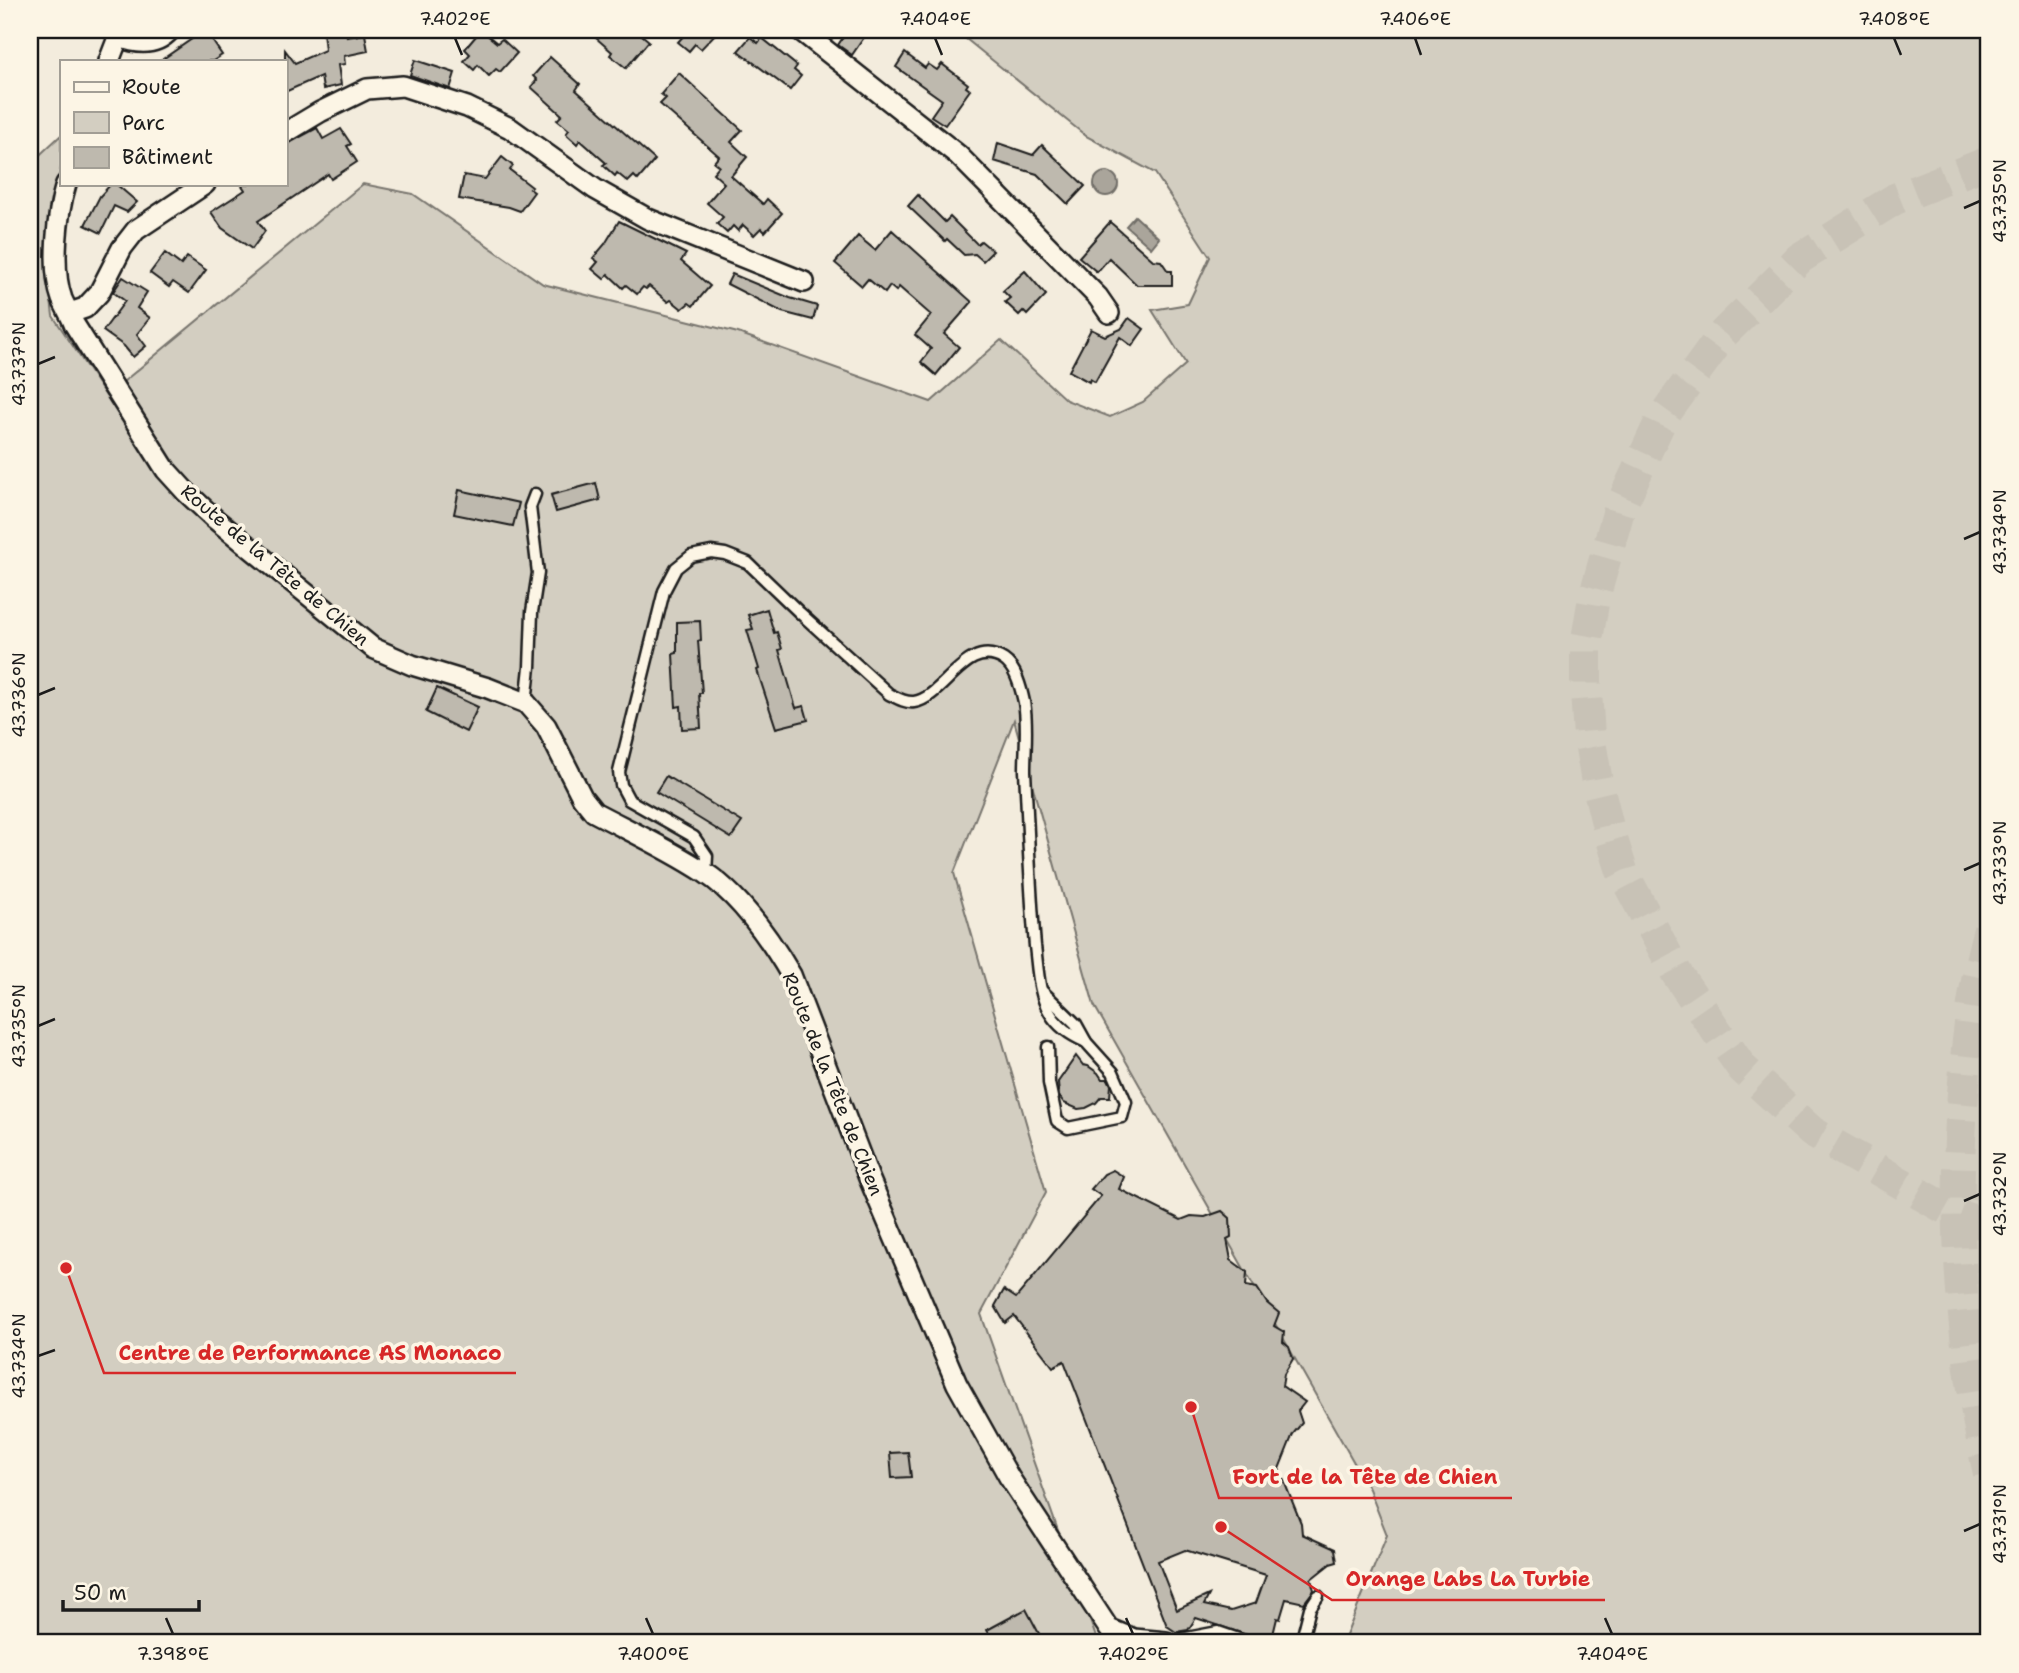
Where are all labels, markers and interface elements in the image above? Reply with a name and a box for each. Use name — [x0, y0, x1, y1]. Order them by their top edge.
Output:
text: 7.402°E — [419, 7, 491, 31]
text: 7.404°E — [899, 7, 971, 31]
text: 7.406°E — [1379, 7, 1451, 31]
text: 7.408°E — [1858, 7, 1930, 31]
legend — [60, 60, 287, 186]
text: Route — [122, 73, 181, 101]
text: Parc — [122, 109, 165, 137]
text: Bâtiment — [122, 143, 213, 171]
text: 43.735°N — [1988, 159, 2012, 243]
text: 43.737°N — [7, 322, 31, 406]
street label: Route de la Tête de Chien — [176, 479, 374, 651]
text: 43.734°N — [1988, 489, 2012, 575]
text: 43.736°N — [7, 652, 31, 738]
text: 43.733°N — [1988, 821, 2012, 905]
street label: Route de la Tête de Chien — [777, 969, 889, 1199]
text: 43.735°N — [7, 984, 31, 1068]
text: 43.732°N — [1988, 1152, 2012, 1236]
text: 43.734°N — [7, 1313, 31, 1399]
callout: Centre de Performance AS Monaco — [104, 1331, 516, 1373]
text: Centre de Performance AS Monaco — [118, 1339, 502, 1367]
callout: Fort de la Tête de Chien — [1219, 1456, 1512, 1498]
text: Fort de la Tête de Chien — [1233, 1463, 1497, 1491]
text: 43.731°N — [1988, 1484, 2012, 1564]
callout: Orange Labs La Turbie — [1332, 1558, 1605, 1600]
text: Orange Labs La Turbie — [1346, 1565, 1590, 1593]
scale bar — [63, 1568, 200, 1612]
text: 50 m — [74, 1579, 127, 1607]
text: 7.398°E — [137, 1642, 209, 1666]
text: 7.400°E — [617, 1642, 689, 1666]
text: 7.402°E — [1097, 1642, 1169, 1666]
text: 7.404°E — [1576, 1642, 1648, 1666]

